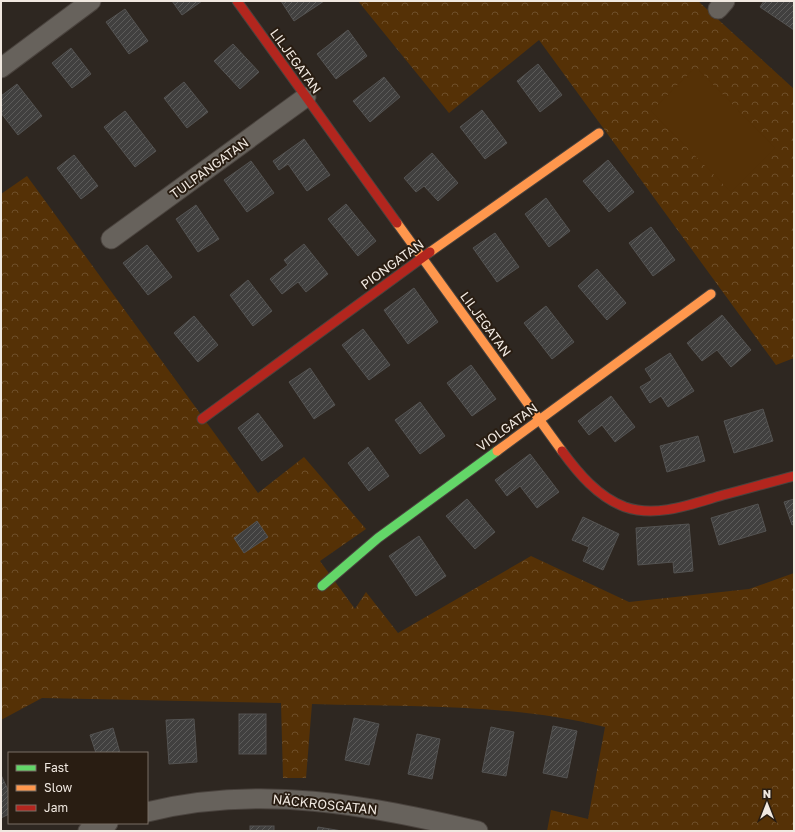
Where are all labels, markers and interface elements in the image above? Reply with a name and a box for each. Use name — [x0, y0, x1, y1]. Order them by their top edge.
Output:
street label: LILJEGATAN — [267, 25, 325, 97]
street label: TULPANGATAN — [167, 134, 251, 202]
street label: PIONGATAN — [357, 236, 427, 292]
street label: LILJEGATAN — [457, 288, 515, 360]
street label: VIOLGATAN — [473, 400, 541, 454]
legend — [8, 752, 148, 824]
text: Fast — [44, 760, 69, 775]
text: Slow — [44, 780, 72, 795]
north arrow — [747, 784, 787, 824]
text: N — [763, 787, 771, 800]
street label: NÄCKROSGATAN — [272, 791, 378, 817]
text: Jam — [44, 800, 68, 815]

